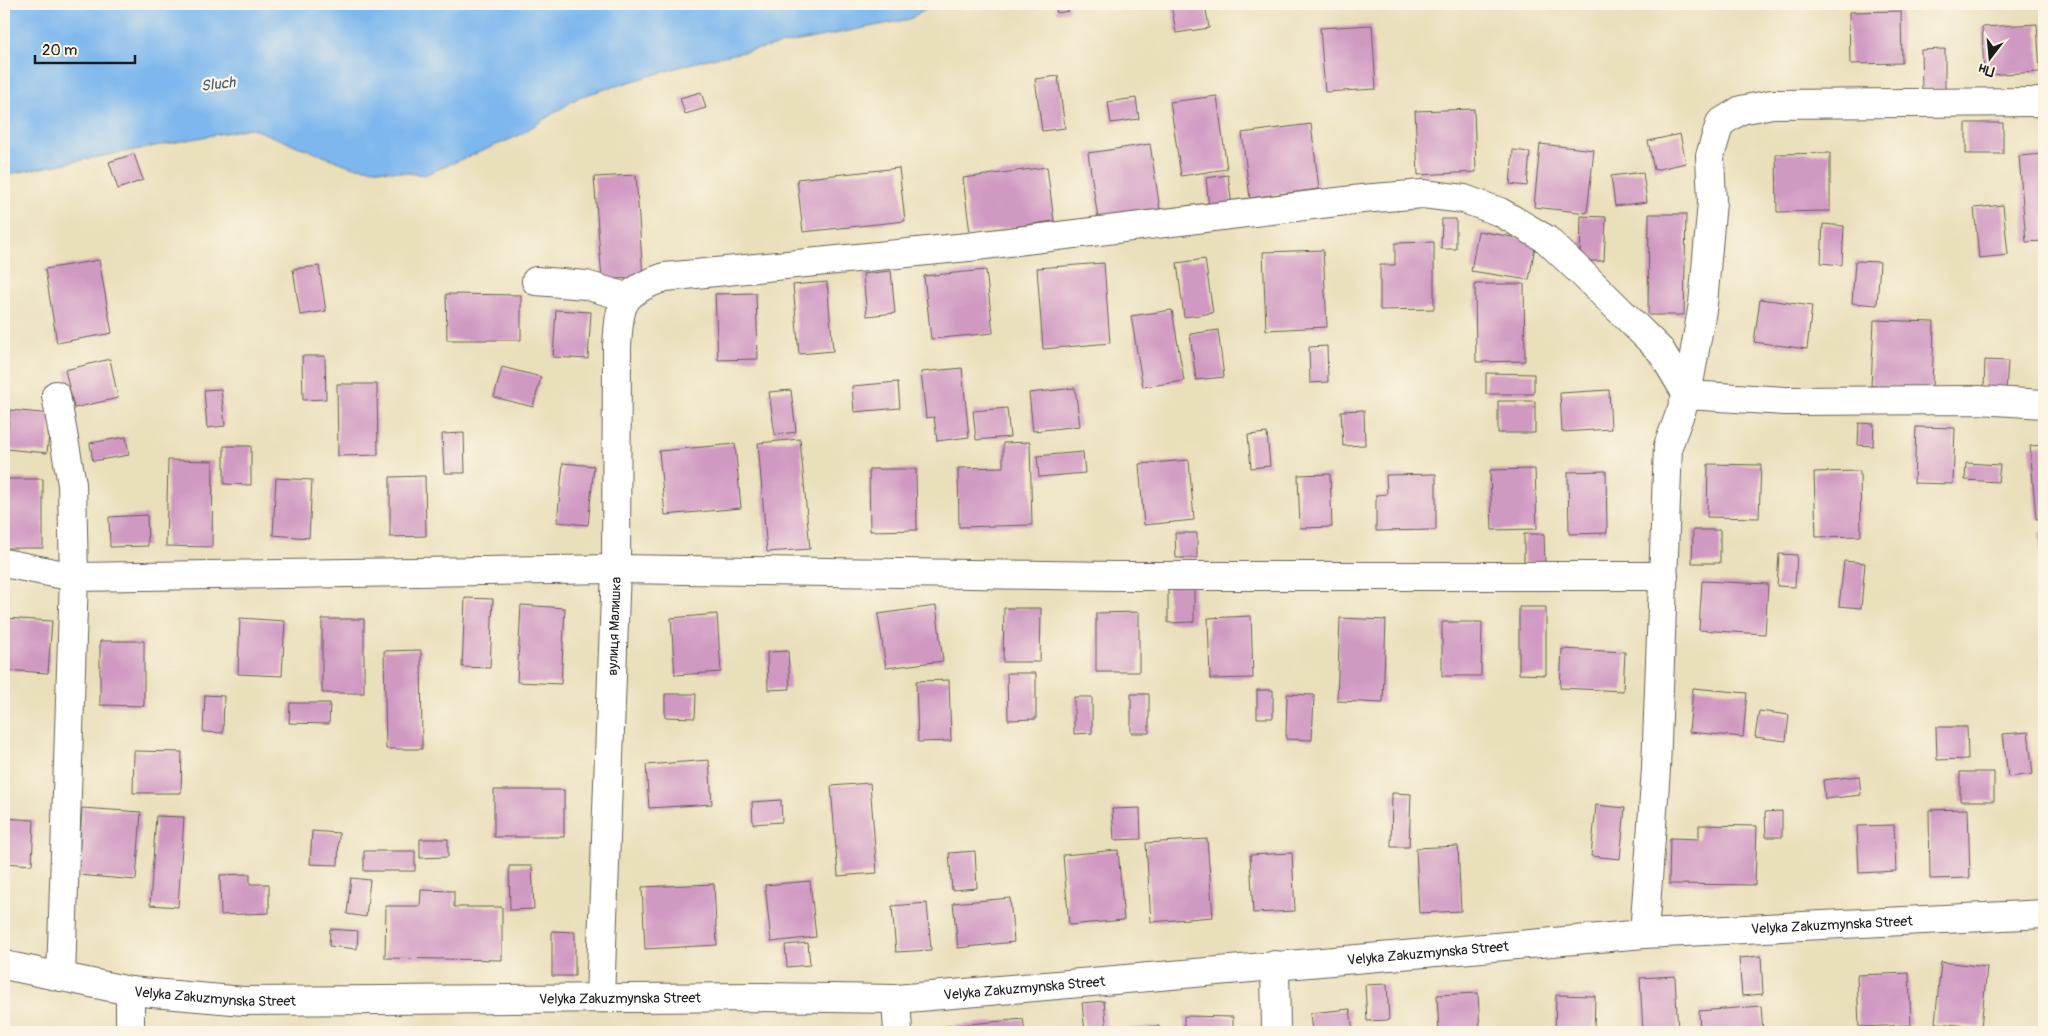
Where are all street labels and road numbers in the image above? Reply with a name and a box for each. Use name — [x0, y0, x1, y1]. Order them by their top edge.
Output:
street label: вулиця Малишка — [604, 577, 625, 676]
street label: Velyka Zakuzmynska Street — [1750, 913, 1914, 938]
street label: Velyka Zakuzmynska Street — [1346, 938, 1510, 969]
street label: Velyka Zakuzmynska Street — [943, 973, 1106, 1004]
street label: Velyka Zakuzmynska Street — [134, 983, 296, 1010]
street label: Velyka Zakuzmynska Street — [539, 989, 701, 1008]

